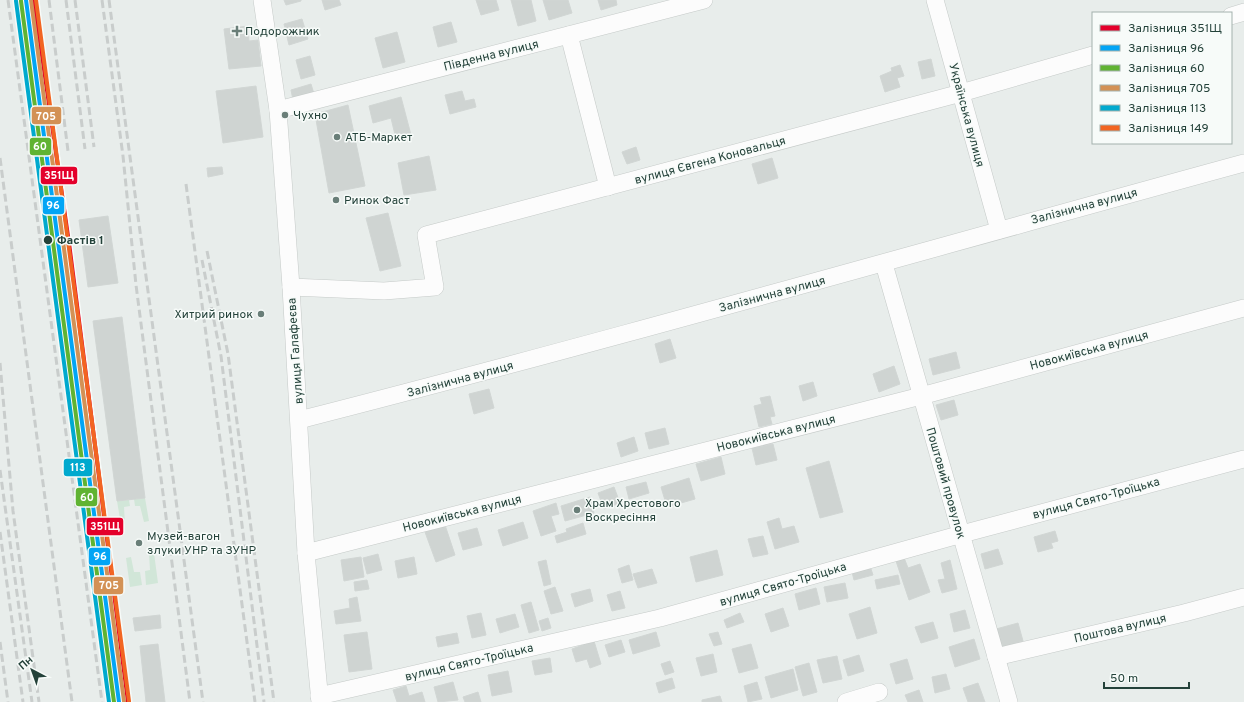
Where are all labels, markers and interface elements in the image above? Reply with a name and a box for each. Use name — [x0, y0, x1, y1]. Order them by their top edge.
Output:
legend — [1092, 12, 1232, 144]
text: Залізниця 351Щ — [1128, 21, 1222, 37]
place label: Подорожник — [245, 24, 320, 40]
marker: Подорожник — [232, 26, 242, 36]
street label: Південна вулиця — [442, 36, 540, 76]
text: Залізниця 96 — [1128, 41, 1204, 57]
street label: Українська вулиця — [944, 61, 988, 169]
text: Залізниця 60 — [1128, 61, 1205, 77]
text: Залізниця 705 — [1128, 81, 1211, 97]
text: Залізниця 113 — [1128, 101, 1206, 117]
line badge: 705 — [31, 106, 62, 125]
place label: Чухно — [293, 108, 328, 124]
text: 705 — [36, 110, 56, 124]
marker: Чухно — [280, 110, 290, 120]
text: Залізниця 149 — [1128, 121, 1209, 137]
place label: АТБ-Маркет — [345, 130, 413, 146]
marker: АТБ-Маркет — [332, 132, 342, 142]
street label: вулиця Євгена Коновальця — [633, 133, 788, 189]
line badge: 60 — [29, 137, 52, 156]
text: 60 — [33, 140, 47, 154]
line badge: 351Щ — [40, 166, 78, 185]
text: 351Щ — [44, 169, 75, 183]
street label: Залізнична вулиця — [1029, 185, 1139, 229]
place label: Ринок Фаст — [344, 193, 410, 209]
marker: Ринок Фаст — [331, 195, 341, 205]
line badge: 96 — [42, 196, 65, 215]
text: 96 — [46, 199, 60, 213]
place label: Фастів 1 — [57, 233, 104, 249]
marker: Фастів 1 — [42, 234, 54, 246]
street label: Залізнична вулиця — [717, 273, 827, 317]
street label: вулиця Галафеєва — [284, 297, 308, 404]
place label: Хитрий ринок — [175, 307, 253, 323]
marker: Хитрий ринок — [256, 309, 266, 319]
street label: Новокиївська вулиця — [1028, 327, 1150, 374]
street label: Залізнична вулиця — [405, 358, 515, 402]
street label: Новокиївська вулиця — [715, 411, 837, 456]
street label: Поштовий провулок — [921, 426, 969, 541]
line badge: 113 — [63, 458, 93, 477]
text: 113 — [70, 461, 86, 475]
street label: вулиця Свято-Троїцька — [1031, 474, 1162, 524]
line badge: 60 — [75, 487, 98, 507]
text: 60 — [80, 491, 94, 505]
street label: Новокиївська вулиця — [401, 491, 523, 536]
place label: Храм Хрестового Воскресіння — [585, 496, 681, 526]
marker: Храм Хрестового Воскресіння — [572, 505, 582, 515]
line badge: 351Щ — [86, 517, 124, 536]
text: 351Щ — [90, 520, 121, 534]
place label: Музей-вагон злуки УНР та ЗУНР — [147, 529, 256, 559]
marker: Музей-вагон злуки УНР та ЗУНР — [134, 538, 144, 548]
line badge: 96 — [88, 547, 111, 566]
text: 96 — [93, 550, 107, 564]
street label: вулиця Свято-Троїцька — [718, 559, 849, 611]
line badge: 705 — [93, 576, 124, 595]
text: 705 — [99, 579, 119, 593]
street label: Поштова вулиця — [1072, 611, 1168, 647]
street label: вулиця Свято-Троїцька — [404, 640, 535, 686]
north arrow — [12, 650, 52, 690]
text: Пн — [16, 653, 36, 673]
scale bar — [1104, 664, 1189, 690]
text: 50 m — [1110, 671, 1138, 687]

